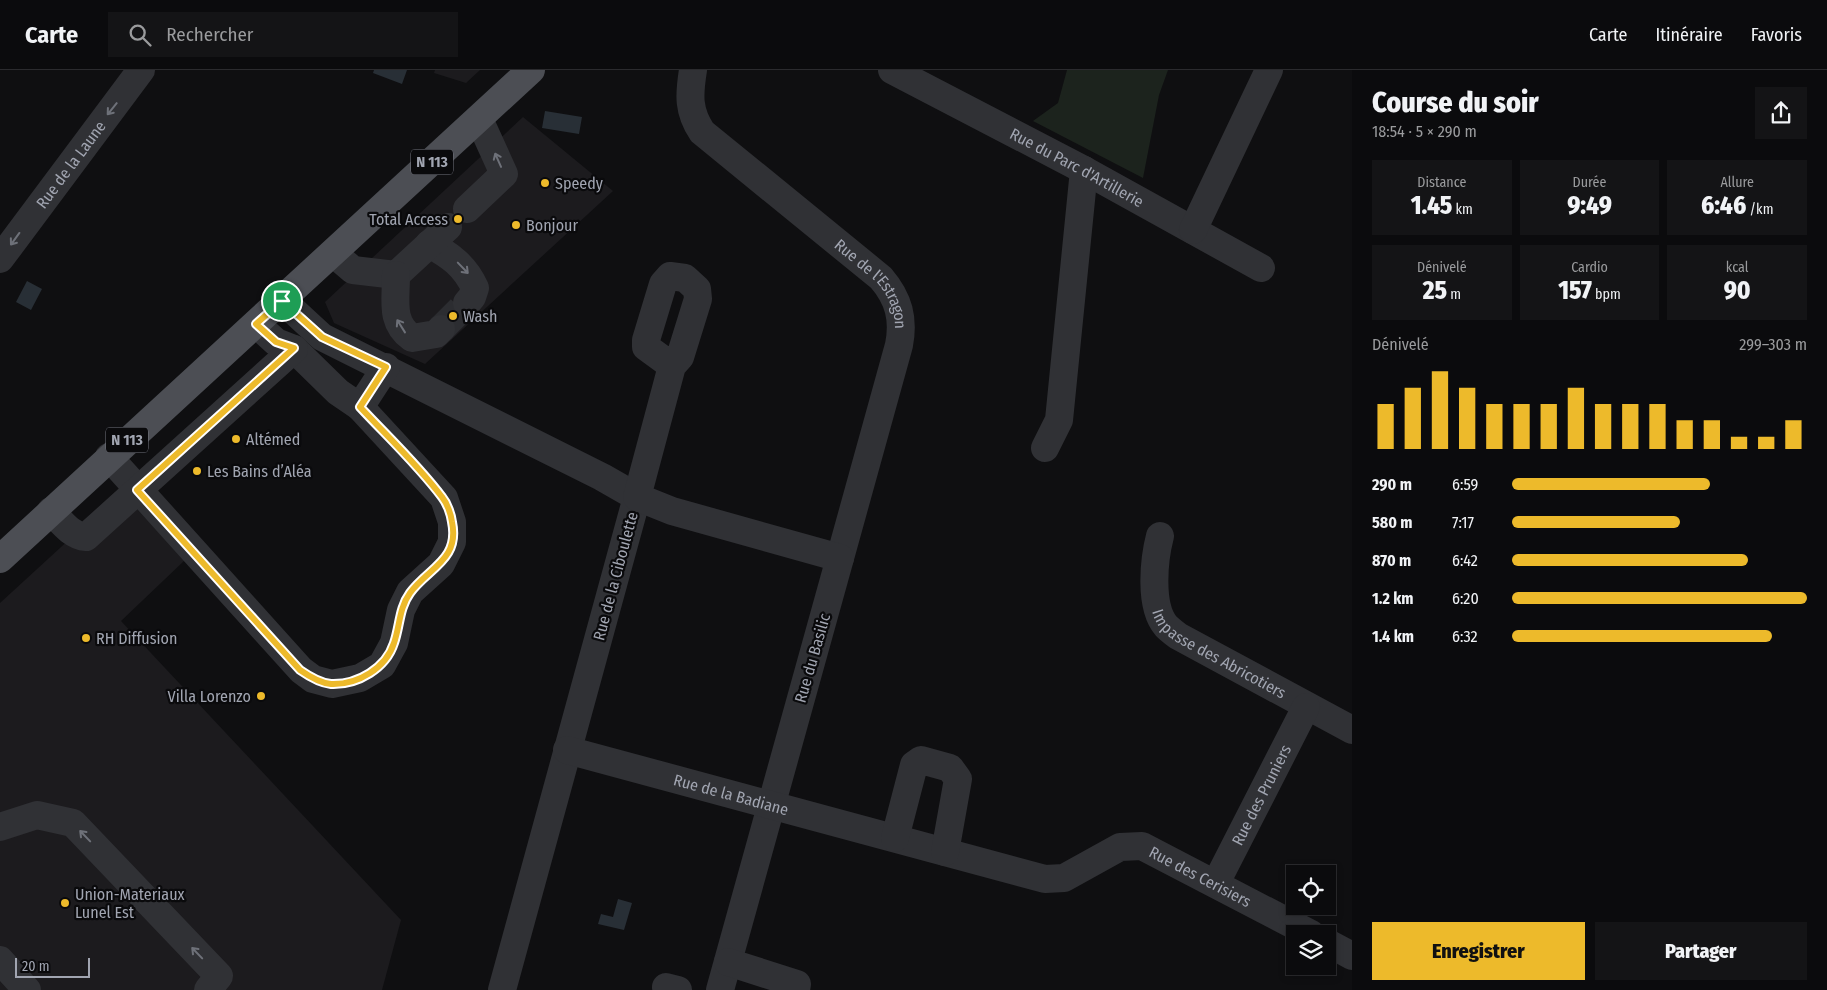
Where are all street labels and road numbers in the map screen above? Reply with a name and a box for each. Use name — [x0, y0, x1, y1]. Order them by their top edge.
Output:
street label: Rue de la Laune — [32, 117, 110, 212]
street label: Rue du Parc d'Artillerie — [1007, 124, 1147, 211]
road number: N 113 — [411, 150, 453, 174]
street label: Rue de l'Estragon — [831, 235, 910, 329]
road number: N 113 — [106, 428, 148, 452]
street label: Rue de la Ciboulette — [589, 510, 642, 643]
street label: Impasse des Abricotiers — [1148, 607, 1289, 703]
street label: Rue du Basilic — [791, 611, 834, 705]
street label: Rue des Pruniers — [1228, 741, 1295, 849]
street label: Rue de la Badiane — [671, 770, 791, 819]
street label: Rue des Cerisiers — [1146, 843, 1254, 911]

